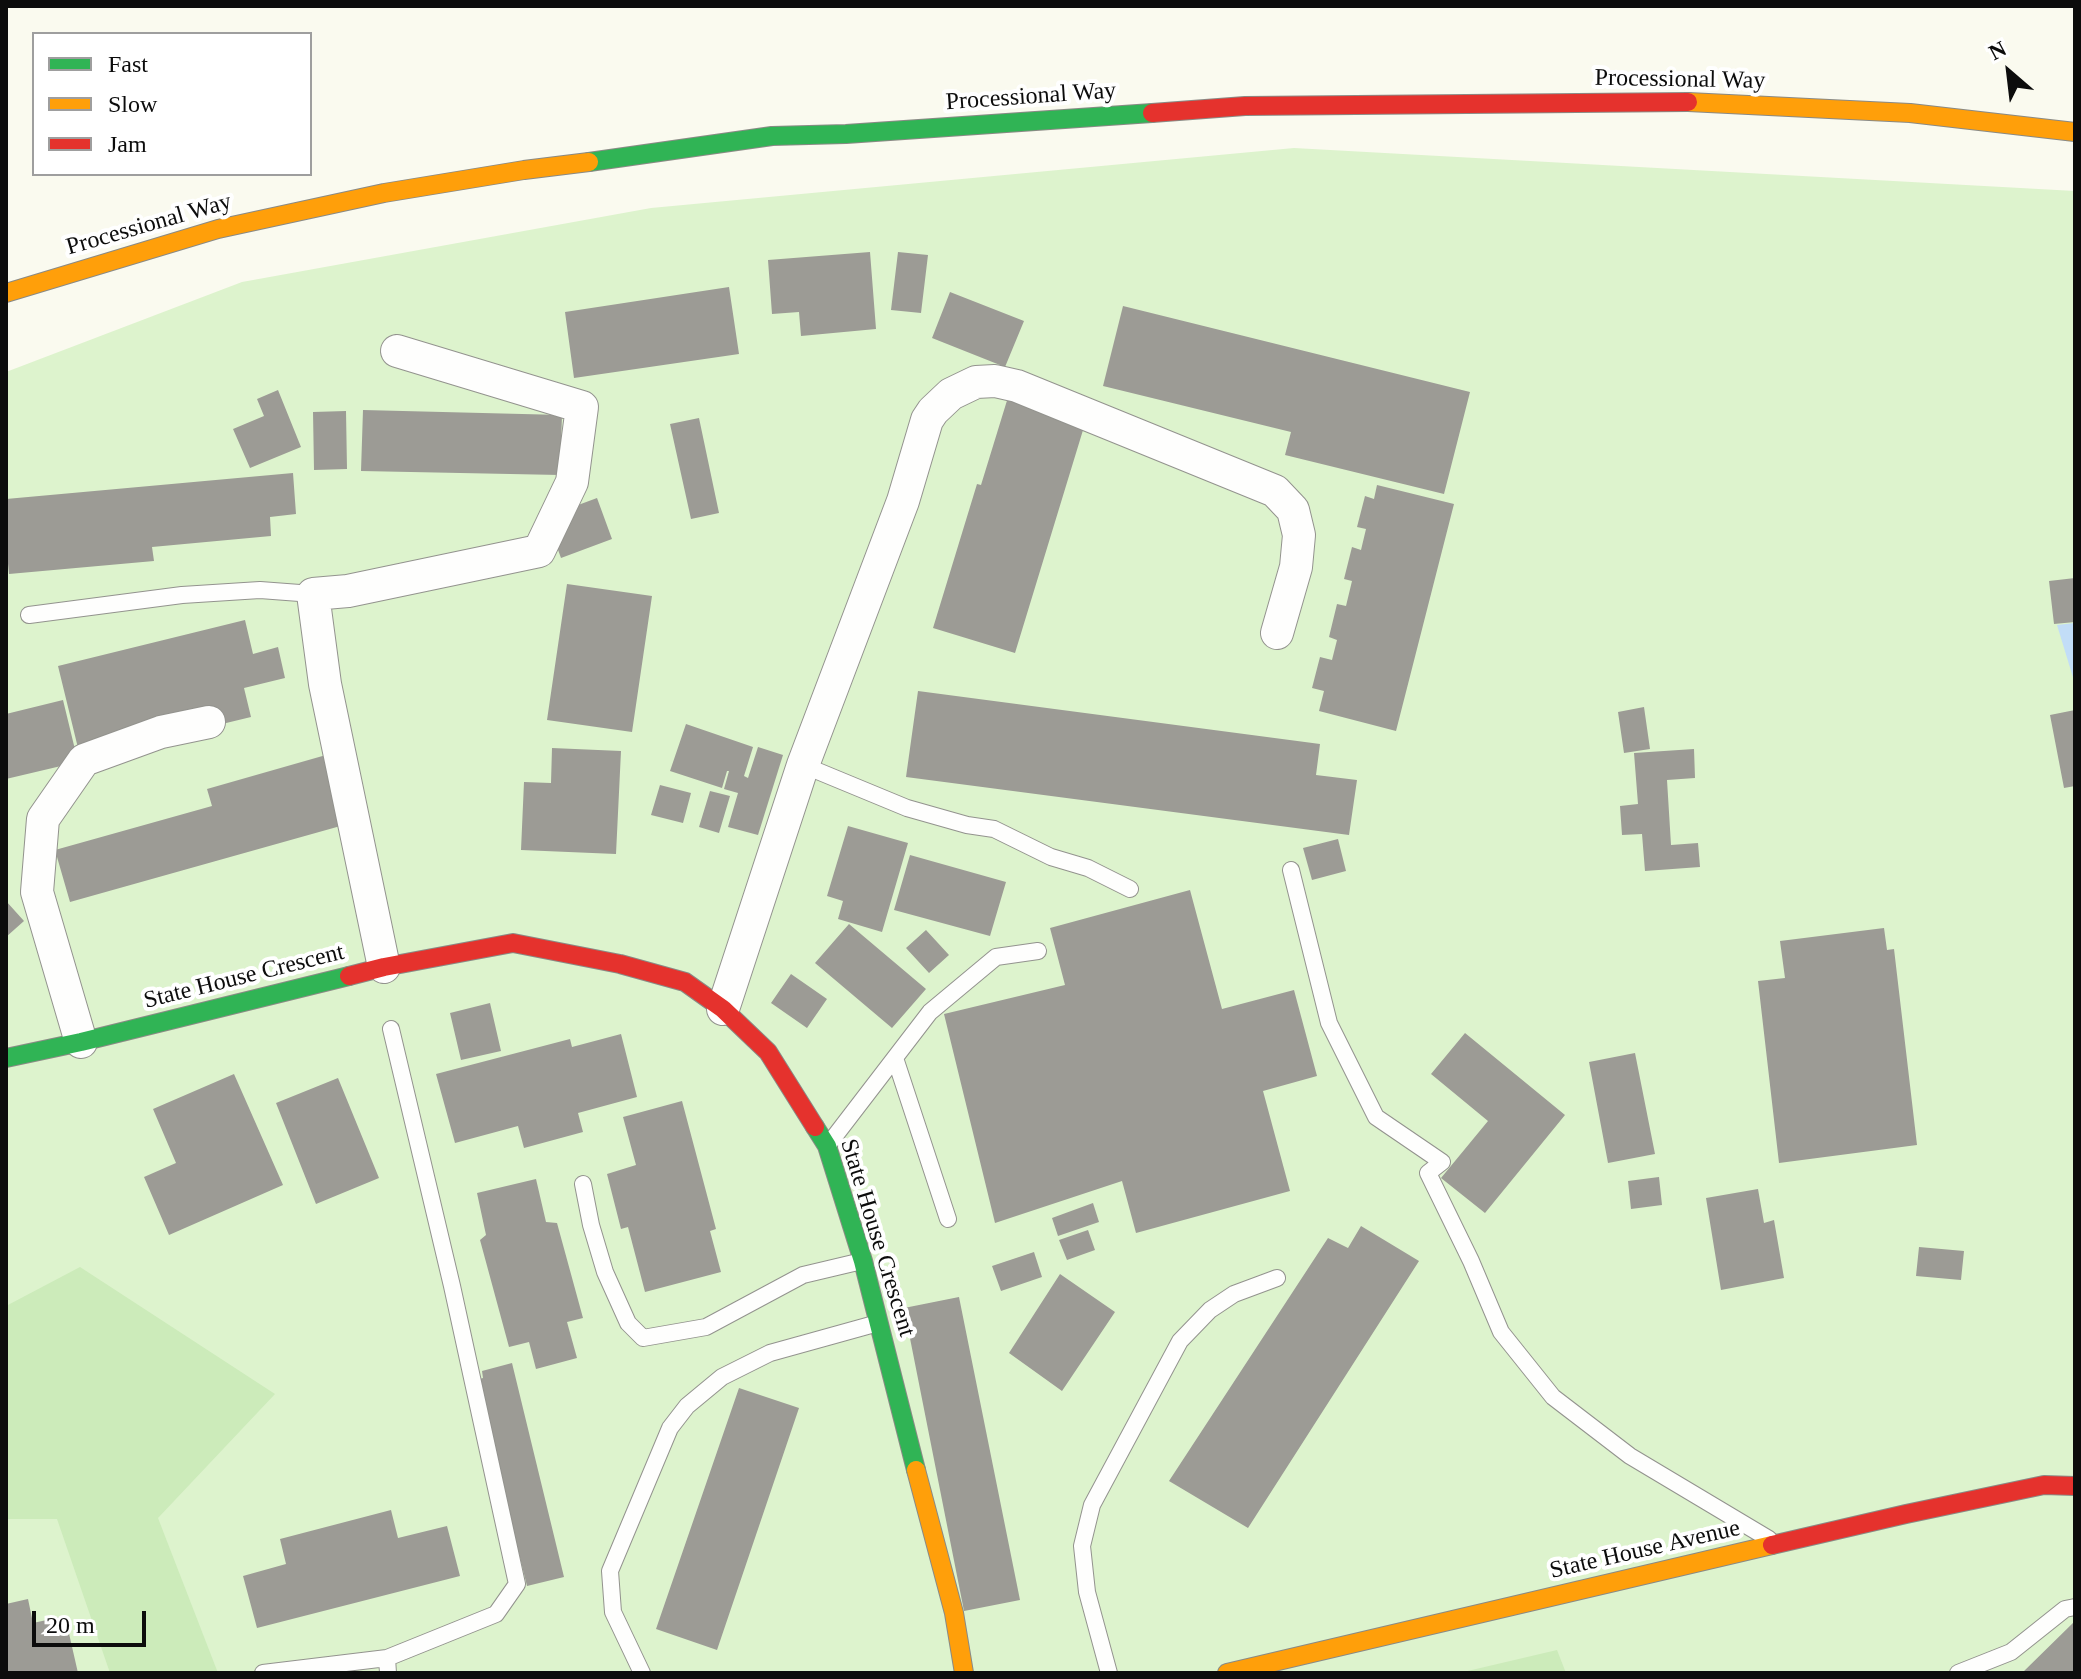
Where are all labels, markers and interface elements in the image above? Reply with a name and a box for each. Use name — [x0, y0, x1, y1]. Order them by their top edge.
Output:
legend — [32, 32, 312, 176]
north arrow — [1969, 32, 2049, 112]
text: N — [1985, 36, 2010, 65]
text: Fast — [108, 51, 148, 77]
street label: Processional Way — [1594, 64, 1766, 96]
street label: Processional Way — [945, 77, 1117, 117]
text: Slow — [108, 91, 157, 117]
text: Jam — [108, 131, 147, 157]
street label: Processional Way — [63, 188, 235, 262]
street label: State House Crescent — [141, 938, 347, 1016]
street label: State House Crescent — [833, 1136, 921, 1340]
street label: State House Avenue — [1547, 1514, 1743, 1586]
scale bar — [36, 1595, 150, 1645]
text: 20 m — [46, 1612, 95, 1638]

